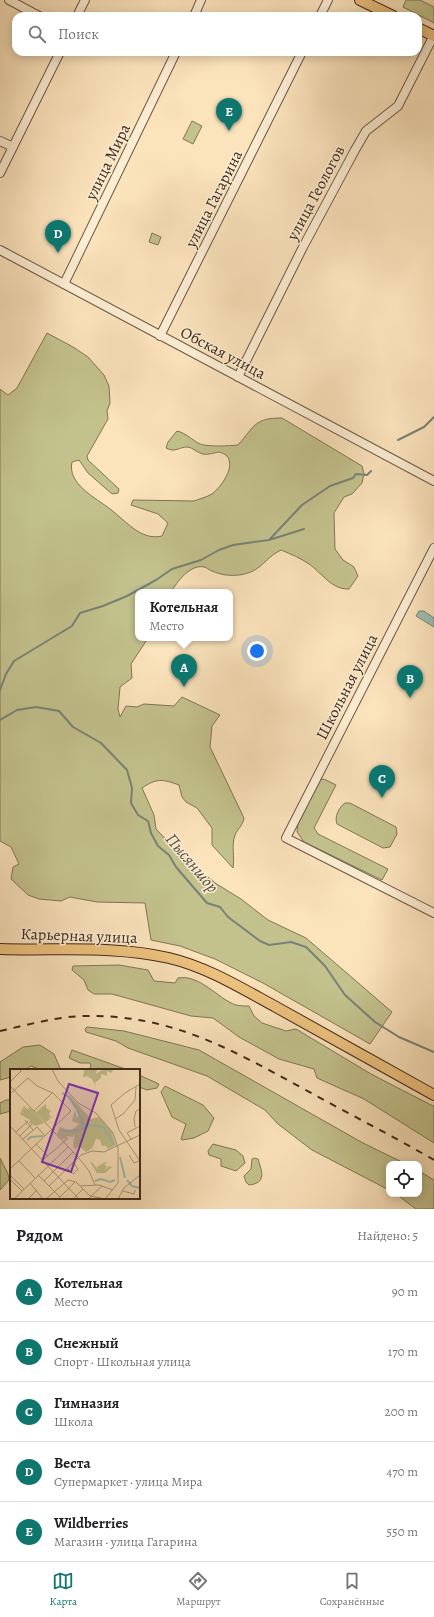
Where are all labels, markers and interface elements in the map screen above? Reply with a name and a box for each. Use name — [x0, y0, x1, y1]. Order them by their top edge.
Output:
search box — [12, 12, 422, 56]
icon: search — [26, 23, 48, 45]
text: Поиск — [58, 24, 99, 44]
pin: E — [216, 98, 242, 131]
street label: улица Мира — [80, 120, 136, 205]
street label: улица Геологов — [281, 142, 350, 245]
street label: улица Гагарина — [179, 146, 248, 252]
pin: D — [45, 220, 71, 253]
street label: Обская улица — [177, 321, 270, 385]
popup — [135, 589, 233, 641]
text: Котельная — [150, 597, 218, 617]
text: Место — [150, 617, 184, 634]
street label: Школьная улица — [311, 630, 383, 744]
your location — [247, 641, 267, 661]
pin: A — [171, 654, 197, 687]
pin: B — [397, 665, 423, 698]
pin: C — [369, 765, 395, 798]
water label: Пысяншор — [160, 828, 224, 898]
street label: Карьерная улица — [20, 923, 138, 949]
inset map — [10, 1069, 140, 1199]
map controls — [386, 1161, 422, 1197]
button: locate — [386, 1161, 422, 1197]
text: Рядом — [16, 1224, 63, 1247]
text: Найдено: 5 — [357, 1227, 418, 1244]
text: Котельная — [54, 1273, 123, 1293]
text: A — [25, 1283, 33, 1300]
text: 90 m — [392, 1283, 418, 1300]
text: Место — [54, 1293, 89, 1310]
text: Снежный — [54, 1333, 119, 1353]
text: B — [25, 1343, 33, 1360]
text: 170 m — [388, 1343, 418, 1360]
text: Спорт · Школьная улица — [54, 1353, 191, 1370]
text: Гимназия — [54, 1393, 119, 1413]
text: C — [25, 1403, 33, 1420]
text: 200 m — [385, 1403, 418, 1420]
text: Школа — [54, 1413, 93, 1430]
text: Веста — [54, 1453, 91, 1473]
text: D — [24, 1463, 34, 1480]
text: 470 m — [386, 1463, 418, 1480]
text: Супермаркет · улица Мира — [54, 1473, 203, 1490]
text: Wildberries — [54, 1513, 128, 1533]
text: E — [25, 1523, 33, 1540]
text: 550 m — [387, 1523, 418, 1540]
text: Магазин · улица Гагарина — [54, 1533, 198, 1550]
tab: Карта — [49, 1570, 77, 1609]
tab: Маршрут — [176, 1570, 221, 1609]
tab: Сохранённые — [320, 1570, 385, 1609]

